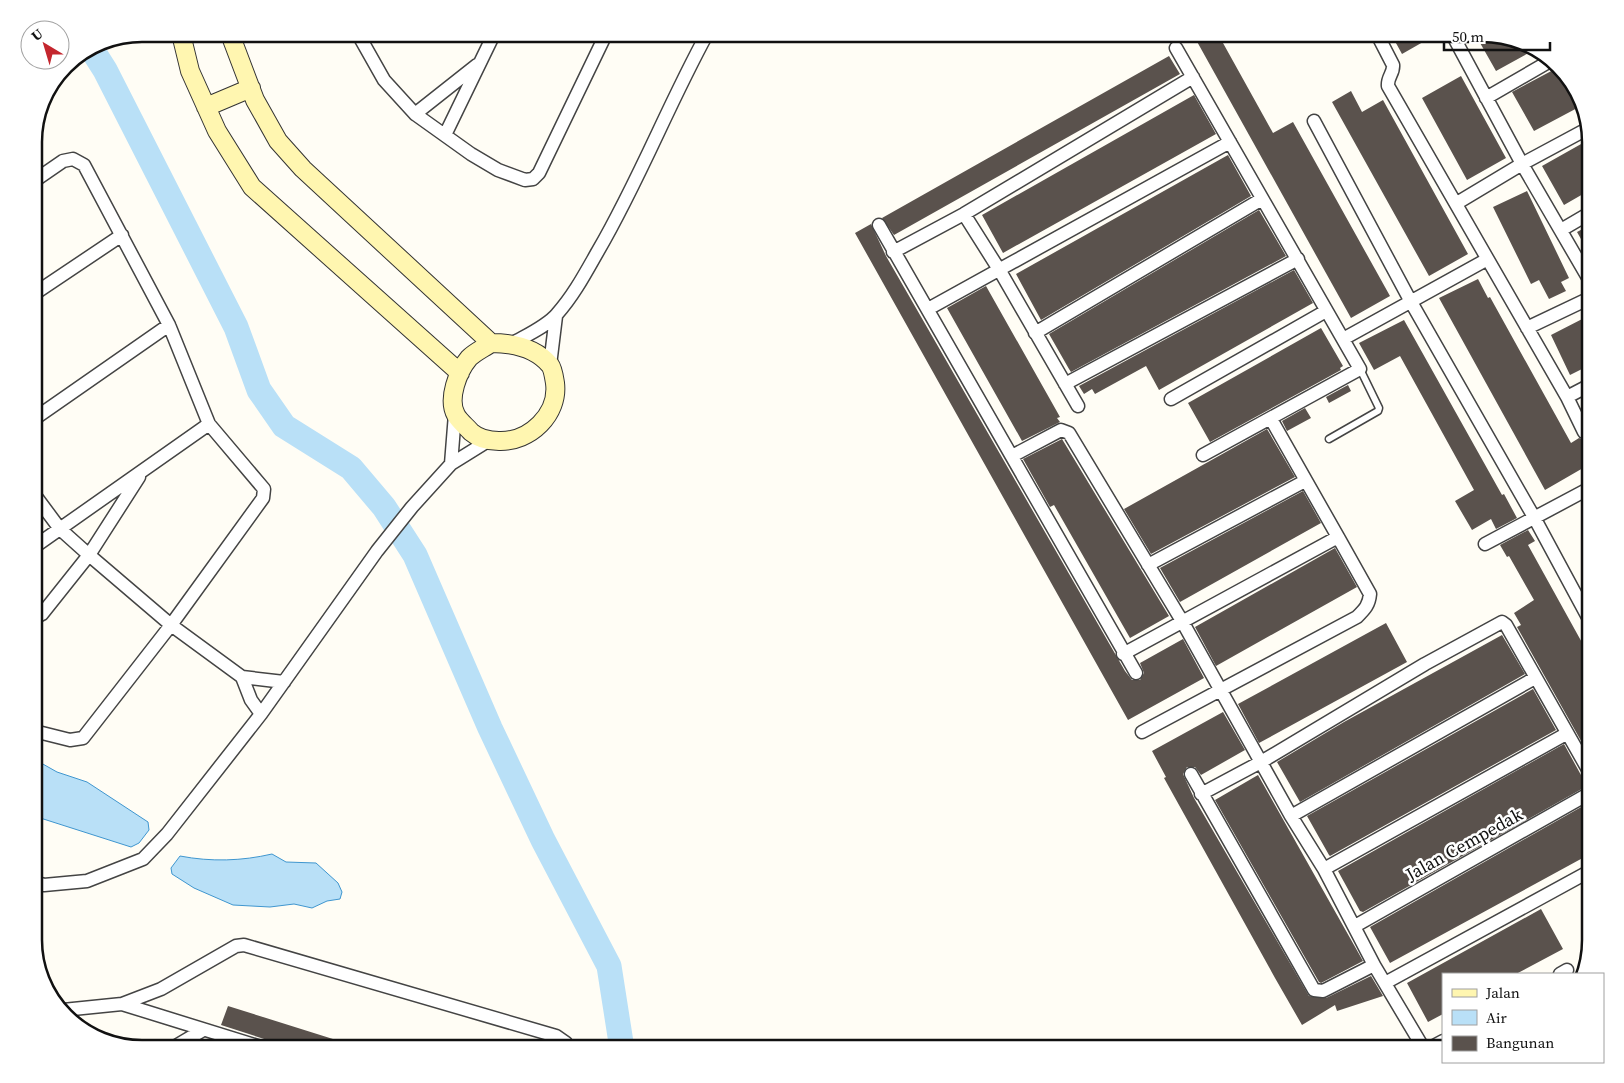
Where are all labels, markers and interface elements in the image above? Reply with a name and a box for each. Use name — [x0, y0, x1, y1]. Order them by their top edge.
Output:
north arrow — [20, 20, 70, 70]
scale bar — [1444, 20, 1550, 52]
text: U — [27, 24, 47, 46]
text: 50 m — [1452, 26, 1484, 47]
street label: Jalan Cempedak — [1400, 801, 1527, 887]
legend — [1442, 973, 1604, 1063]
text: Jalan — [1485, 982, 1520, 1003]
text: Air — [1486, 1007, 1507, 1028]
text: Bangunan — [1486, 1032, 1554, 1053]

